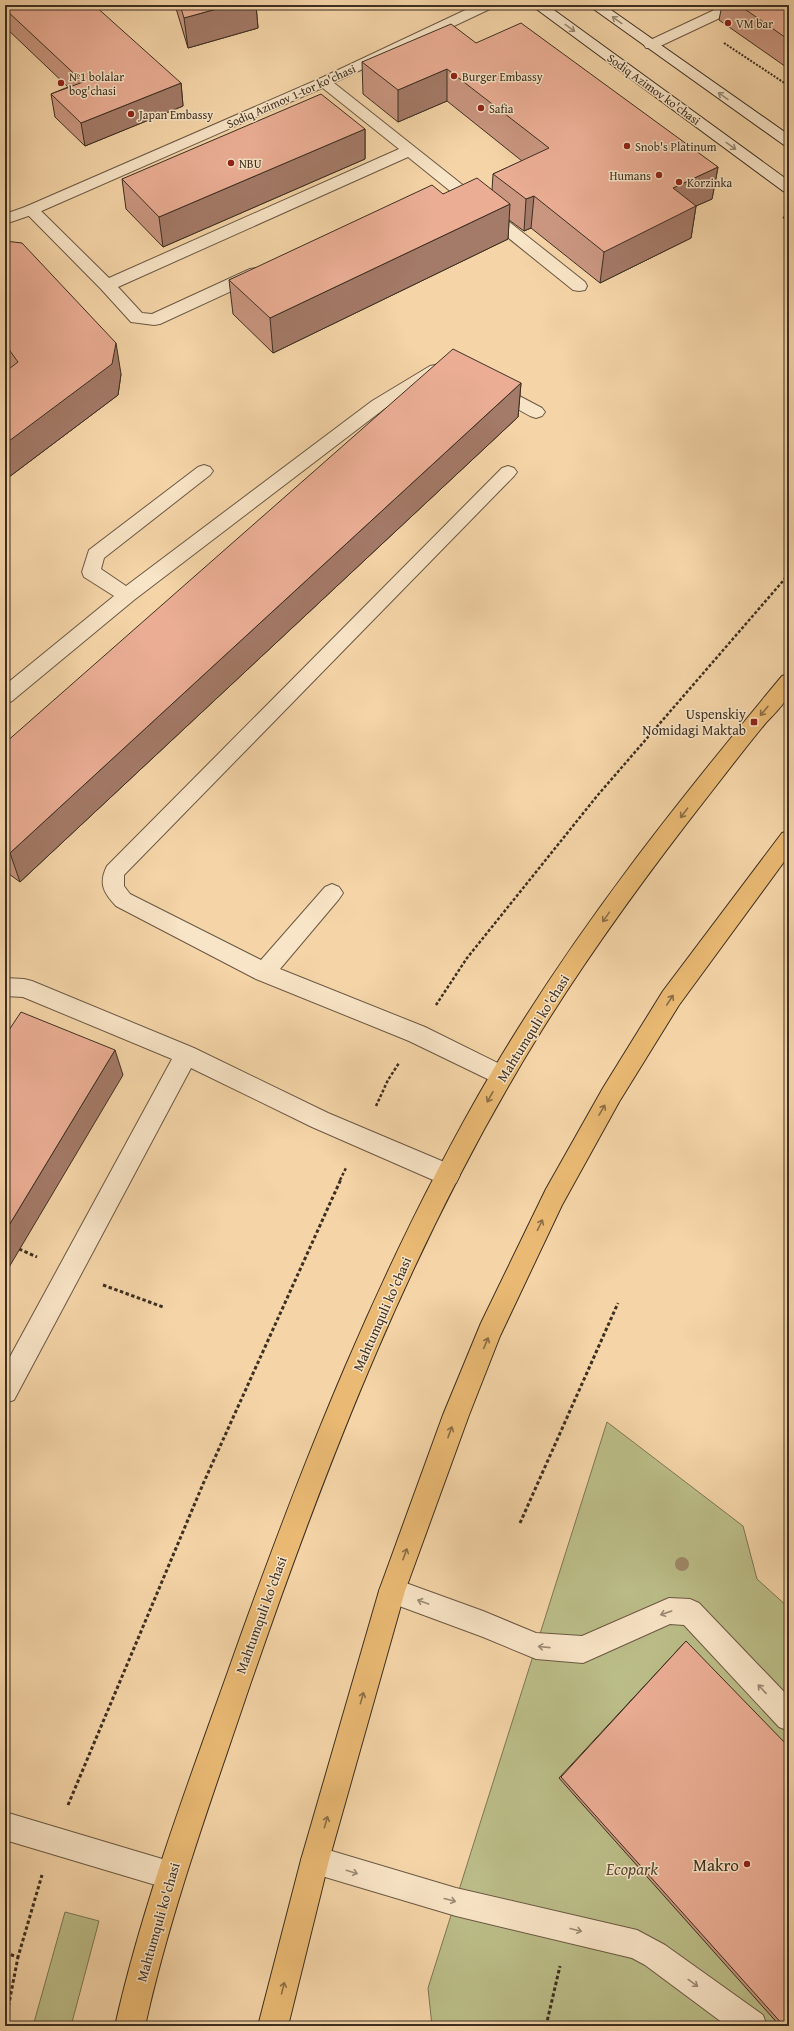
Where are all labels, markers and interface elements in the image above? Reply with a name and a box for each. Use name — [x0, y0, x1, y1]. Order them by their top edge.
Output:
place label: VM bar — [736, 15, 773, 32]
one-way arrow — [612, 16, 623, 24]
marker: VM bar — [723, 18, 733, 28]
one-way arrow — [564, 24, 575, 32]
street label: Sodiq Azimov ko'chasi — [604, 49, 705, 129]
street label: Sodiq Azimov 1-tor ko'chasi — [224, 60, 359, 132]
place label: №1 bolalar bog'chasi — [69, 68, 124, 99]
place label: Burger Embassy — [462, 68, 543, 85]
marker: Burger Embassy — [449, 71, 459, 81]
marker: №1 bolalar bog'chasi — [56, 78, 66, 88]
one-way arrow — [718, 92, 729, 100]
place label: Safia — [489, 100, 514, 117]
marker: Safia — [476, 103, 486, 113]
place label: Japan Еmbassy — [137, 106, 213, 123]
marker: Japan Еmbassy — [126, 109, 136, 119]
place label: Snob's Platinum — [635, 138, 717, 155]
marker: Snob's Platinum — [622, 141, 632, 151]
one-way arrow — [726, 142, 737, 150]
place label: NBU — [239, 155, 262, 172]
marker: NBU — [226, 158, 236, 168]
place label: Humans — [610, 167, 651, 184]
marker: Humans — [654, 170, 664, 180]
place label: Korzinka — [687, 174, 733, 191]
marker: Korzinka — [674, 177, 684, 187]
place label: Uspenskiy Nomidagi Maktab — [642, 704, 746, 740]
one-way arrow — [759, 705, 768, 716]
marker: Uspenskiy Nomidagi Maktab — [749, 717, 759, 727]
one-way arrow — [680, 808, 688, 819]
one-way arrow — [602, 911, 610, 922]
street label: Mahtumquli ko'chasi — [492, 970, 574, 1086]
one-way arrow — [666, 995, 674, 1006]
one-way arrow — [486, 1091, 494, 1103]
one-way arrow — [598, 1104, 606, 1116]
one-way arrow — [537, 1219, 544, 1231]
street label: Mahtumquli ko'chasi — [348, 1254, 416, 1374]
one-way arrow — [482, 1337, 490, 1349]
one-way arrow — [446, 1426, 454, 1438]
one-way arrow — [402, 1548, 409, 1561]
street label: Mahtumquli ko'chasi — [231, 1554, 292, 1676]
one-way arrow — [416, 1598, 429, 1605]
one-way arrow — [659, 1610, 672, 1617]
one-way arrow — [538, 1643, 551, 1650]
one-way arrow — [758, 1684, 767, 1694]
one-way arrow — [359, 1691, 366, 1704]
one-way arrow — [323, 1816, 330, 1829]
place label: Makro — [693, 1852, 739, 1877]
park label: Ecopark — [605, 1856, 658, 1881]
marker: Makro — [742, 1859, 752, 1869]
street label: Mahtumquli ko'chasi — [131, 1860, 185, 1984]
one-way arrow — [346, 1868, 358, 1876]
one-way arrow — [443, 1897, 456, 1904]
one-way arrow — [569, 1927, 582, 1935]
one-way arrow — [687, 1978, 698, 1987]
one-way arrow — [279, 1982, 287, 1995]

